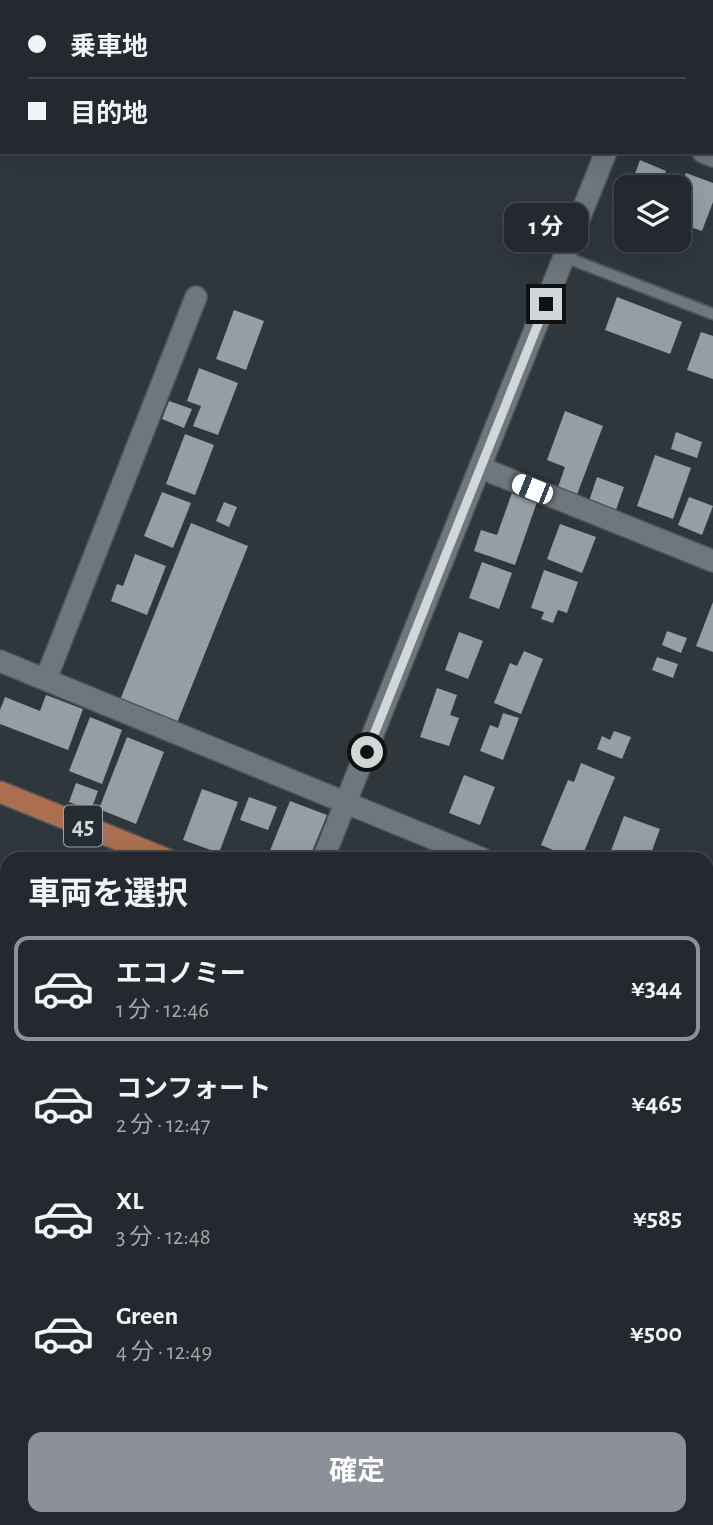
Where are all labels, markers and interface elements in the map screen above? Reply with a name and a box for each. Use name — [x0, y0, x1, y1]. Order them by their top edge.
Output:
text: 乗車地 — [70, 34, 148, 60]
text: 目的地 — [70, 101, 148, 127]
map controls — [614, 175, 691, 252]
button: layers — [614, 175, 691, 252]
callout: 1 分 — [504, 202, 588, 252]
text: 1 分 — [529, 216, 563, 239]
route end — [530, 288, 562, 320]
car — [509, 471, 556, 507]
route start — [351, 736, 383, 768]
road number: 45 — [64, 806, 102, 846]
text: 車両を選択 — [28, 878, 188, 910]
icon: car — [32, 957, 95, 1020]
text: エコノミー — [116, 961, 246, 987]
text: ¥344 — [631, 975, 682, 1001]
text: 1 分 · 12:46 — [116, 999, 209, 1022]
icon: car — [32, 1072, 95, 1135]
text: コンフォート — [116, 1076, 271, 1102]
text: ¥465 — [631, 1090, 682, 1116]
text: 2 分 · 12:47 — [116, 1114, 210, 1137]
icon: car — [32, 1187, 95, 1250]
text: XL — [116, 1188, 143, 1214]
text: ¥585 — [633, 1205, 682, 1231]
text: 3 分 · 12:48 — [116, 1226, 211, 1249]
icon: car — [32, 1302, 95, 1365]
text: Green — [116, 1303, 178, 1329]
text: ¥500 — [630, 1320, 682, 1346]
text: 4 分 · 12:49 — [116, 1341, 212, 1364]
button: 確定 — [28, 1432, 686, 1512]

